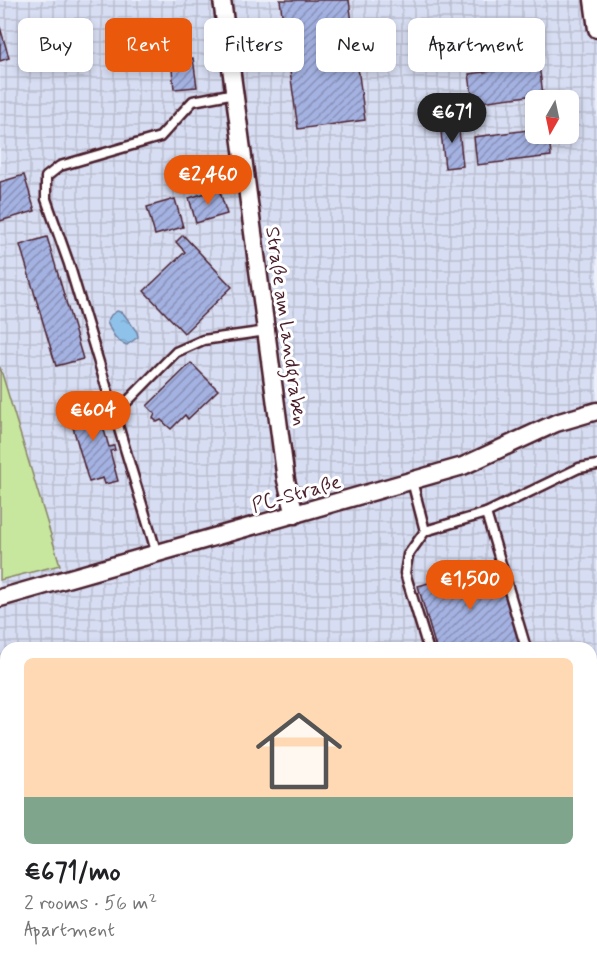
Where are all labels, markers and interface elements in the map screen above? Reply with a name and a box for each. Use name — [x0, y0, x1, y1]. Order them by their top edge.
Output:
chip: Buy — [18, 18, 93, 72]
chip: Rent — [105, 18, 192, 72]
chip: Filters — [204, 18, 304, 72]
chip: New — [316, 18, 396, 72]
chip: Apartment — [408, 18, 545, 72]
north arrow — [525, 90, 579, 144]
map controls — [525, 90, 579, 144]
pin: €671 — [416, 93, 488, 144]
text: €671 — [431, 99, 473, 126]
pin: €2,460 — [159, 155, 257, 206]
text: €2,460 — [178, 161, 238, 188]
street label: Straße am Landgraben — [256, 225, 313, 428]
pin: €604 — [57, 391, 129, 442]
text: €604 — [70, 397, 116, 424]
street label: PC-Straße — [249, 469, 344, 520]
pin: €1,500 — [421, 560, 519, 611]
text: €1,500 — [440, 566, 500, 593]
icon: home — [245, 697, 353, 805]
text: €671/mo — [24, 856, 121, 890]
text: 2 rooms · 56 m² — [24, 890, 157, 917]
text: Apartment — [24, 917, 115, 944]

